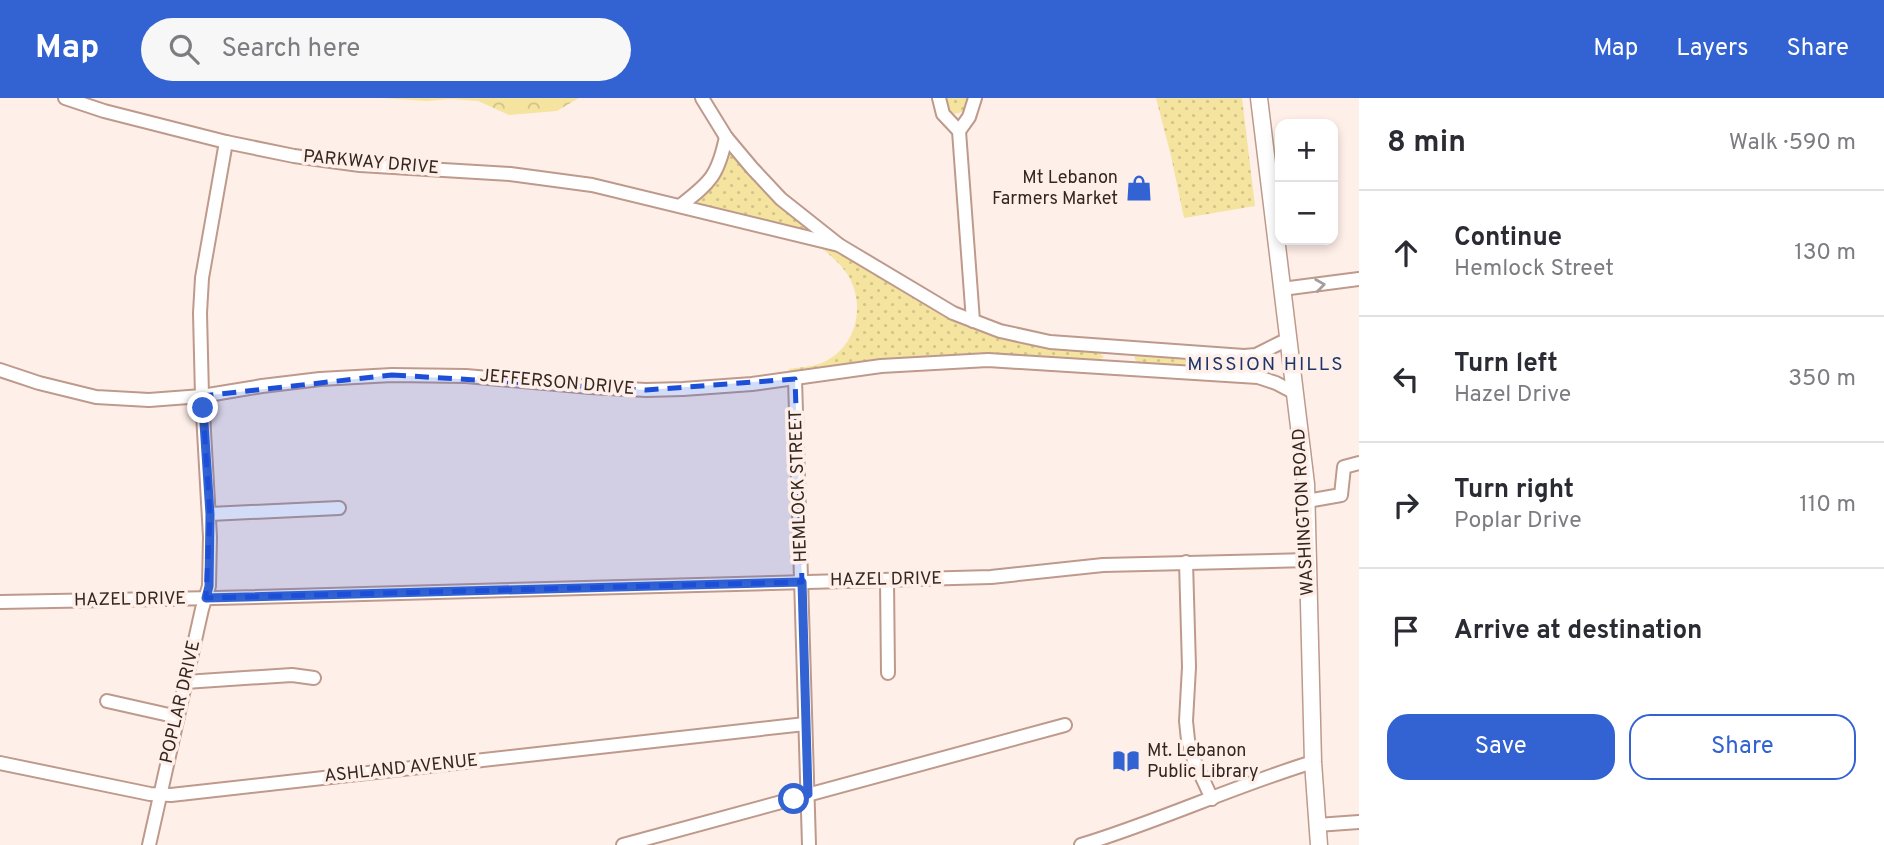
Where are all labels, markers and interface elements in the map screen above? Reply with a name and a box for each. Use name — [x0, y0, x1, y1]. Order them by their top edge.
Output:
search box — [141, 18, 631, 81]
text: Map — [35, 28, 99, 70]
icon: search — [165, 30, 203, 68]
text: Search here — [221, 33, 360, 66]
text: Map — [1593, 34, 1638, 64]
text: Layers — [1676, 34, 1748, 64]
text: Share — [1786, 34, 1849, 64]
map controls — [1275, 119, 1338, 245]
button: + — [1275, 119, 1338, 182]
text: 8 min — [1387, 125, 1466, 162]
text: Walk · 590 m — [1729, 129, 1856, 158]
street label: PARKWAY DRIVE — [302, 146, 440, 180]
place label: Mt Lebanon Farmers Market — [992, 167, 1118, 211]
shop icon: Mt Lebanon Farmers Market — [1124, 173, 1154, 203]
button: − — [1275, 182, 1338, 245]
text: Continue — [1454, 222, 1562, 255]
icon: ahead — [1387, 234, 1425, 272]
text: 130 m — [1794, 239, 1856, 268]
text: Hemlock Street — [1454, 255, 1614, 284]
one-way arrow — [1315, 277, 1326, 292]
text: Turn left — [1454, 348, 1558, 381]
district label: MISSION HILLS — [1187, 353, 1345, 377]
icon: left — [1387, 360, 1425, 398]
street label: JEFFERSON DRIVE — [479, 365, 635, 401]
text: 350 m — [1788, 365, 1856, 394]
text: Hazel Drive — [1454, 381, 1571, 410]
route end — [187, 392, 218, 423]
street label: HEMLOCK STREET — [785, 409, 813, 563]
street label: WASHINGTON ROAD — [1288, 428, 1320, 596]
text: Turn right — [1454, 474, 1574, 507]
icon: right — [1387, 486, 1425, 524]
text: 110 m — [1799, 491, 1856, 520]
text: Poplar Drive — [1454, 507, 1582, 536]
street label: HAZEL DRIVE — [830, 568, 942, 592]
street label: HAZEL DRIVE — [74, 588, 186, 612]
icon: arrive — [1387, 612, 1425, 650]
text: Arrive at destination — [1454, 615, 1702, 648]
street label: POPLAR DRIVE — [156, 638, 206, 766]
button: Save — [1387, 714, 1615, 780]
button: Share — [1629, 714, 1856, 780]
place label: Mt. Lebanon Public Library — [1147, 740, 1259, 784]
library icon: Mt. Lebanon Public Library — [1111, 746, 1141, 776]
street label: ASHLAND AVENUE — [323, 749, 479, 789]
route start — [778, 783, 809, 814]

